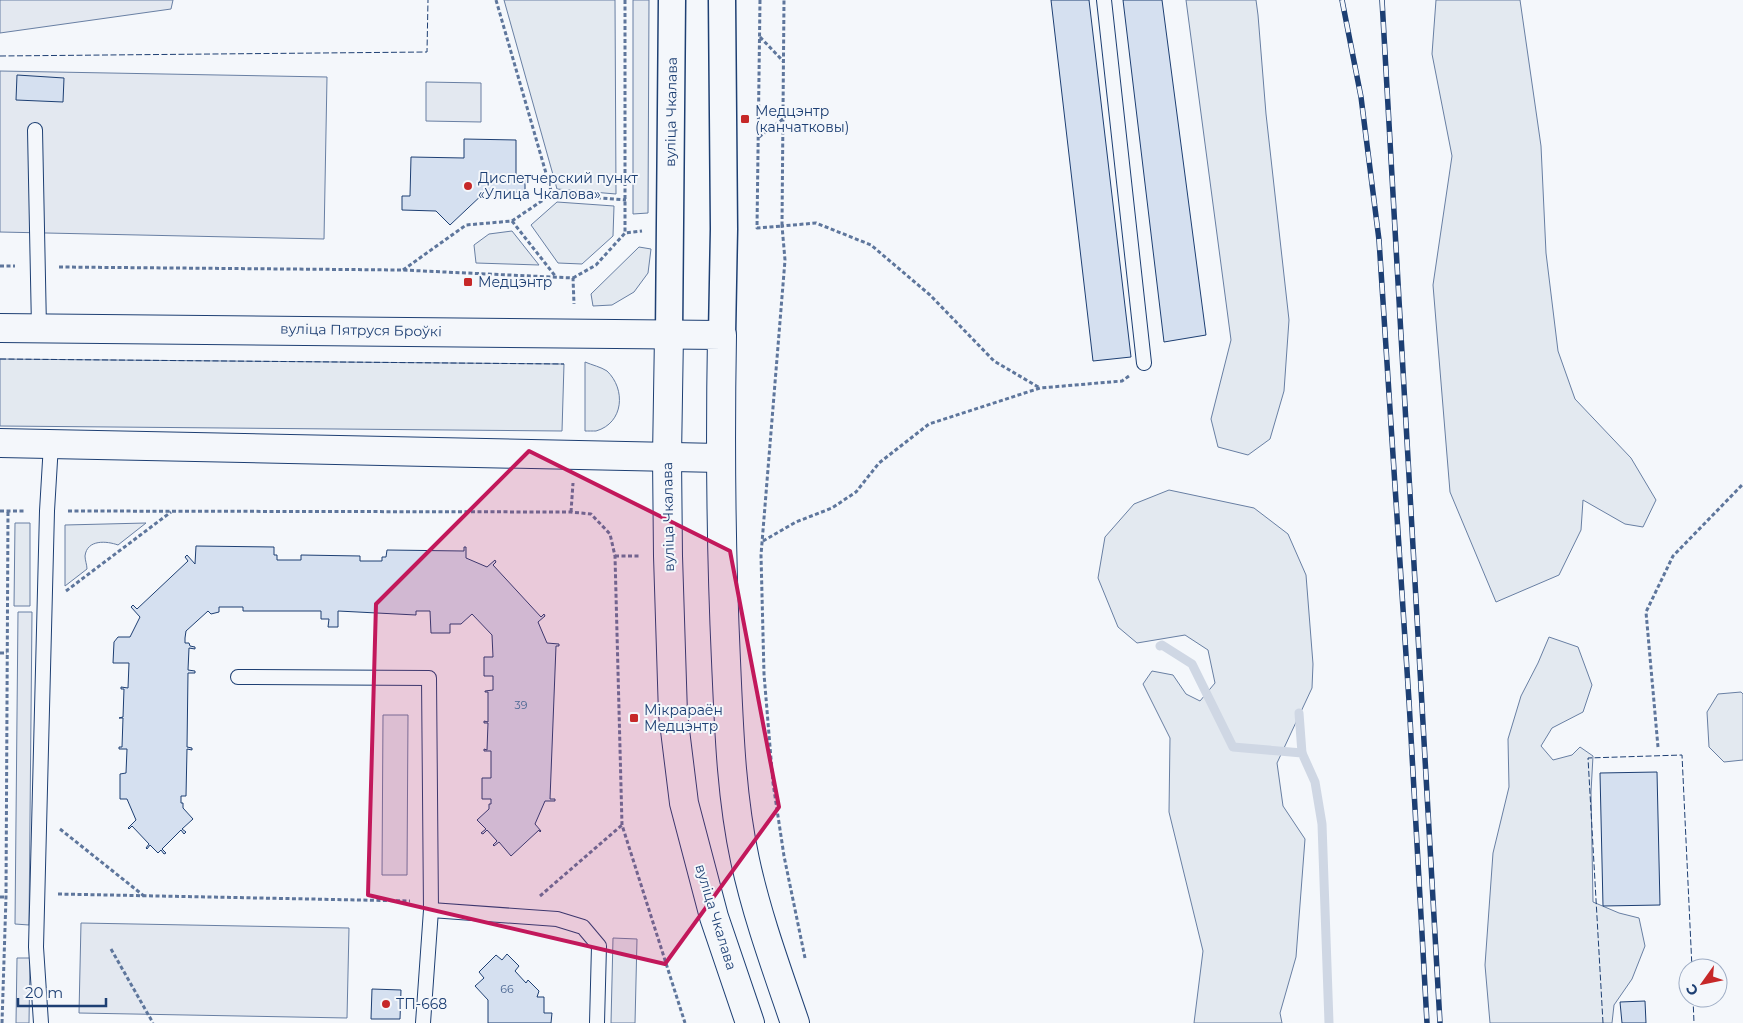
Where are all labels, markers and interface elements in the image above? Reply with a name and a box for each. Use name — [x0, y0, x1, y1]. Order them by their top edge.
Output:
street label: вуліца Чкалава — [661, 57, 681, 167]
place label: Медцэнтр (канчатковы) — [755, 102, 849, 136]
marker: Медцэнтр (канчатковы) — [739, 113, 751, 125]
place label: Диспетчерский пункт «Улица Чкалова» — [478, 169, 638, 203]
marker: Диспетчерский пункт «Улица Чкалова» — [462, 180, 474, 192]
place label: Медцэнтр — [478, 273, 552, 291]
marker: Медцэнтр — [462, 276, 474, 288]
street label: вуліца Пятруся Броўкі — [280, 320, 442, 340]
street label: вуліца Чкалава — [658, 462, 678, 572]
house number: 39 — [515, 698, 528, 712]
place label: Мікрараён Медцэнтр — [644, 701, 723, 735]
marker: Мікрараён Медцэнтр — [628, 712, 640, 724]
street label: вуліца Чкалава — [691, 862, 741, 972]
north arrow — [1678, 958, 1728, 1008]
scale bar — [18, 976, 105, 1008]
text: С — [1682, 981, 1702, 999]
house number: 66 — [500, 982, 514, 996]
text: 20 m — [25, 983, 63, 1002]
place label: ТП-668 — [396, 995, 447, 1013]
marker: ТП-668 — [380, 998, 392, 1010]

